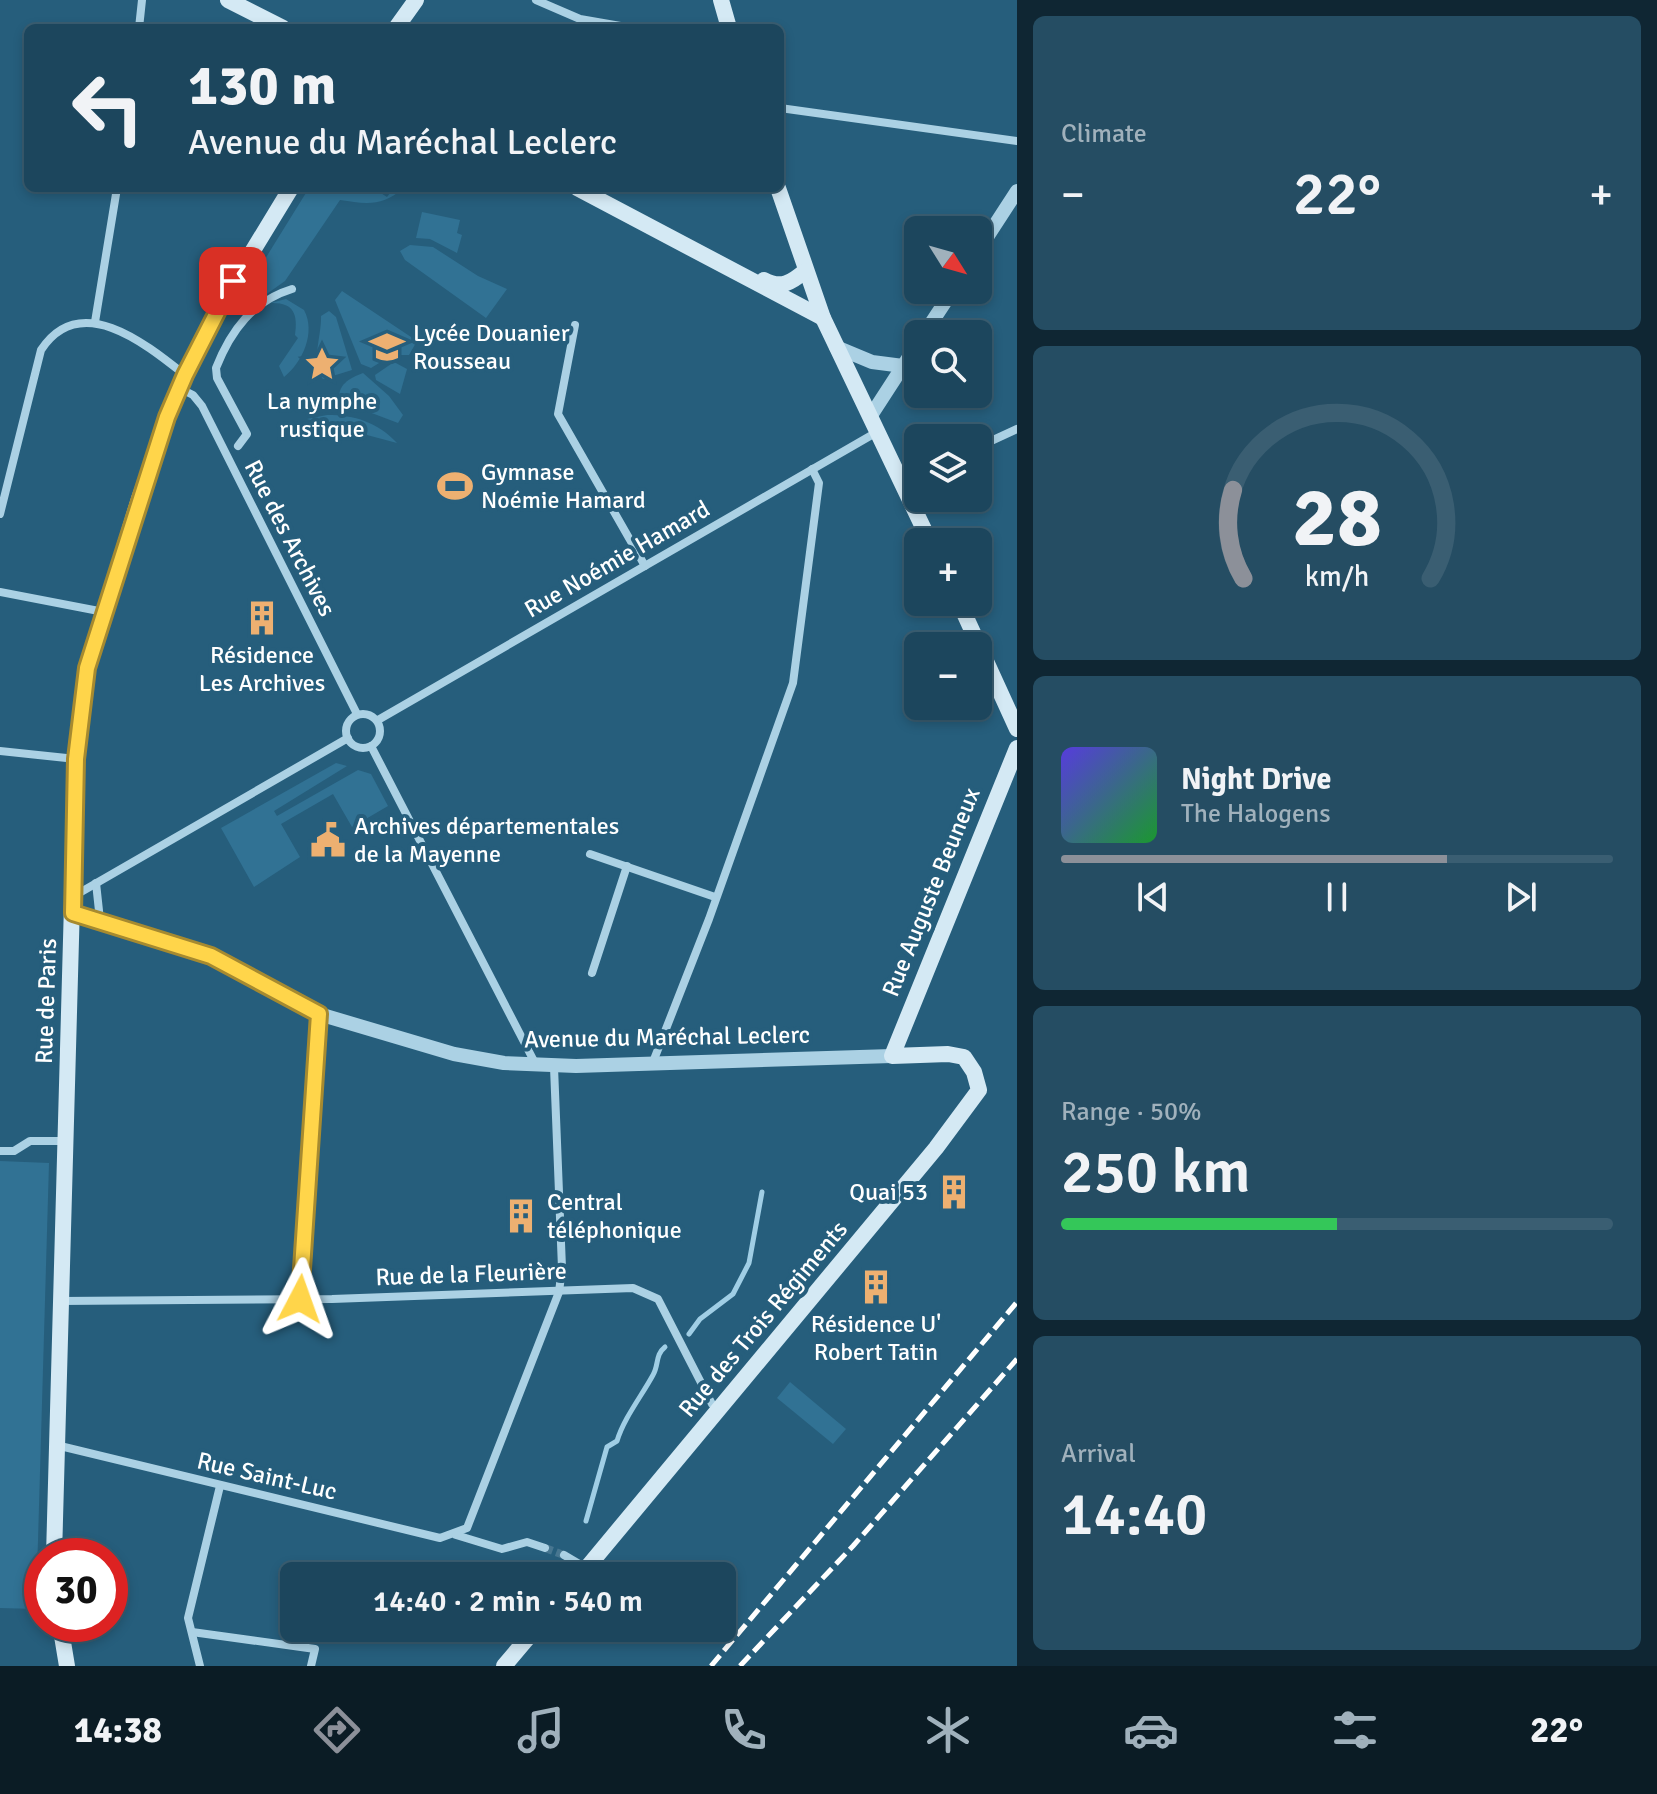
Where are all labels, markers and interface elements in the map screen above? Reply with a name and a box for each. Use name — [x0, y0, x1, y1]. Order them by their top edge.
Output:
text: 130 m — [188, 51, 336, 120]
icon: left — [56, 56, 160, 160]
text: Climate — [1061, 118, 1147, 150]
text: Avenue du Maréchal Leclerc — [188, 120, 617, 165]
text: 22° — [1293, 158, 1381, 232]
text: − — [1061, 168, 1085, 222]
text: + — [1589, 168, 1613, 222]
north arrow — [904, 216, 992, 304]
map controls — [904, 216, 992, 720]
pin — [199, 247, 267, 315]
icon: arrive — [211, 259, 255, 303]
place label: Lycée Douanier Rousseau — [413, 318, 570, 376]
button: search — [904, 320, 992, 408]
school or university icon: Lycée Douanier Rousseau — [368, 328, 406, 366]
place icon: La nymphe rustique — [303, 345, 341, 383]
place label: La nymphe rustique — [267, 386, 377, 444]
button: layers — [904, 424, 992, 512]
street label: Rue des Archives — [238, 455, 342, 621]
place label: Gymnase Noémie Hamard — [481, 457, 646, 515]
sports icon: Gymnase Noémie Hamard — [436, 467, 474, 505]
text: 28 — [1292, 467, 1382, 569]
street label: Rue Noémie Hamard — [519, 494, 715, 624]
button: + — [904, 528, 992, 616]
text: km/h — [1305, 559, 1369, 594]
building icon: Résidence Les Archives — [243, 599, 281, 637]
button: − — [904, 632, 992, 720]
place label: Résidence Les Archives — [199, 640, 325, 698]
text: Night Drive — [1181, 761, 1331, 798]
street label: Rue Auguste Beuneux — [875, 783, 987, 1001]
text: The Halogens — [1181, 798, 1331, 830]
place label: Archives départementales de la Mayenne — [354, 811, 619, 869]
public building icon: Archives départementales de la Mayenne — [309, 821, 347, 859]
icon: previous — [1131, 875, 1175, 919]
icon: pause — [1315, 875, 1359, 919]
icon: next — [1499, 875, 1543, 919]
street label: Rue de Paris — [29, 938, 63, 1064]
street label: Avenue du Maréchal Leclerc — [524, 1020, 810, 1054]
text: Range · 50% — [1061, 1096, 1202, 1128]
text: 250 km — [1061, 1136, 1250, 1210]
building icon: Quai 53 — [935, 1173, 973, 1211]
place label: Quai 53 — [849, 1177, 928, 1207]
place label: Central téléphonique — [547, 1187, 682, 1245]
building icon: Central téléphonique — [502, 1197, 540, 1235]
street label: Rue des Trois Régiments — [672, 1215, 854, 1423]
street label: Rue de la Fleurière — [375, 1256, 567, 1292]
position arrow — [258, 1257, 342, 1341]
building icon: Résidence U' Robert Tatin — [857, 1268, 895, 1306]
place label: Résidence U' Robert Tatin — [811, 1309, 941, 1367]
text: Arrival — [1061, 1438, 1136, 1470]
street label: Rue Saint-Luc — [194, 1445, 340, 1507]
text: 14:40 — [1061, 1478, 1208, 1552]
speed limit sign: 30 — [24, 1538, 128, 1642]
text: 14:40 · 2 min · 540 m — [373, 1583, 643, 1620]
icon: directions — [309, 1702, 365, 1758]
icon: music — [513, 1702, 569, 1758]
icon: phone — [716, 1702, 772, 1758]
icon: climate — [920, 1702, 976, 1758]
icon: car — [1123, 1702, 1179, 1758]
icon: filters — [1327, 1702, 1383, 1758]
text: 14:38 — [74, 1708, 162, 1753]
text: 22° — [1530, 1708, 1583, 1753]

